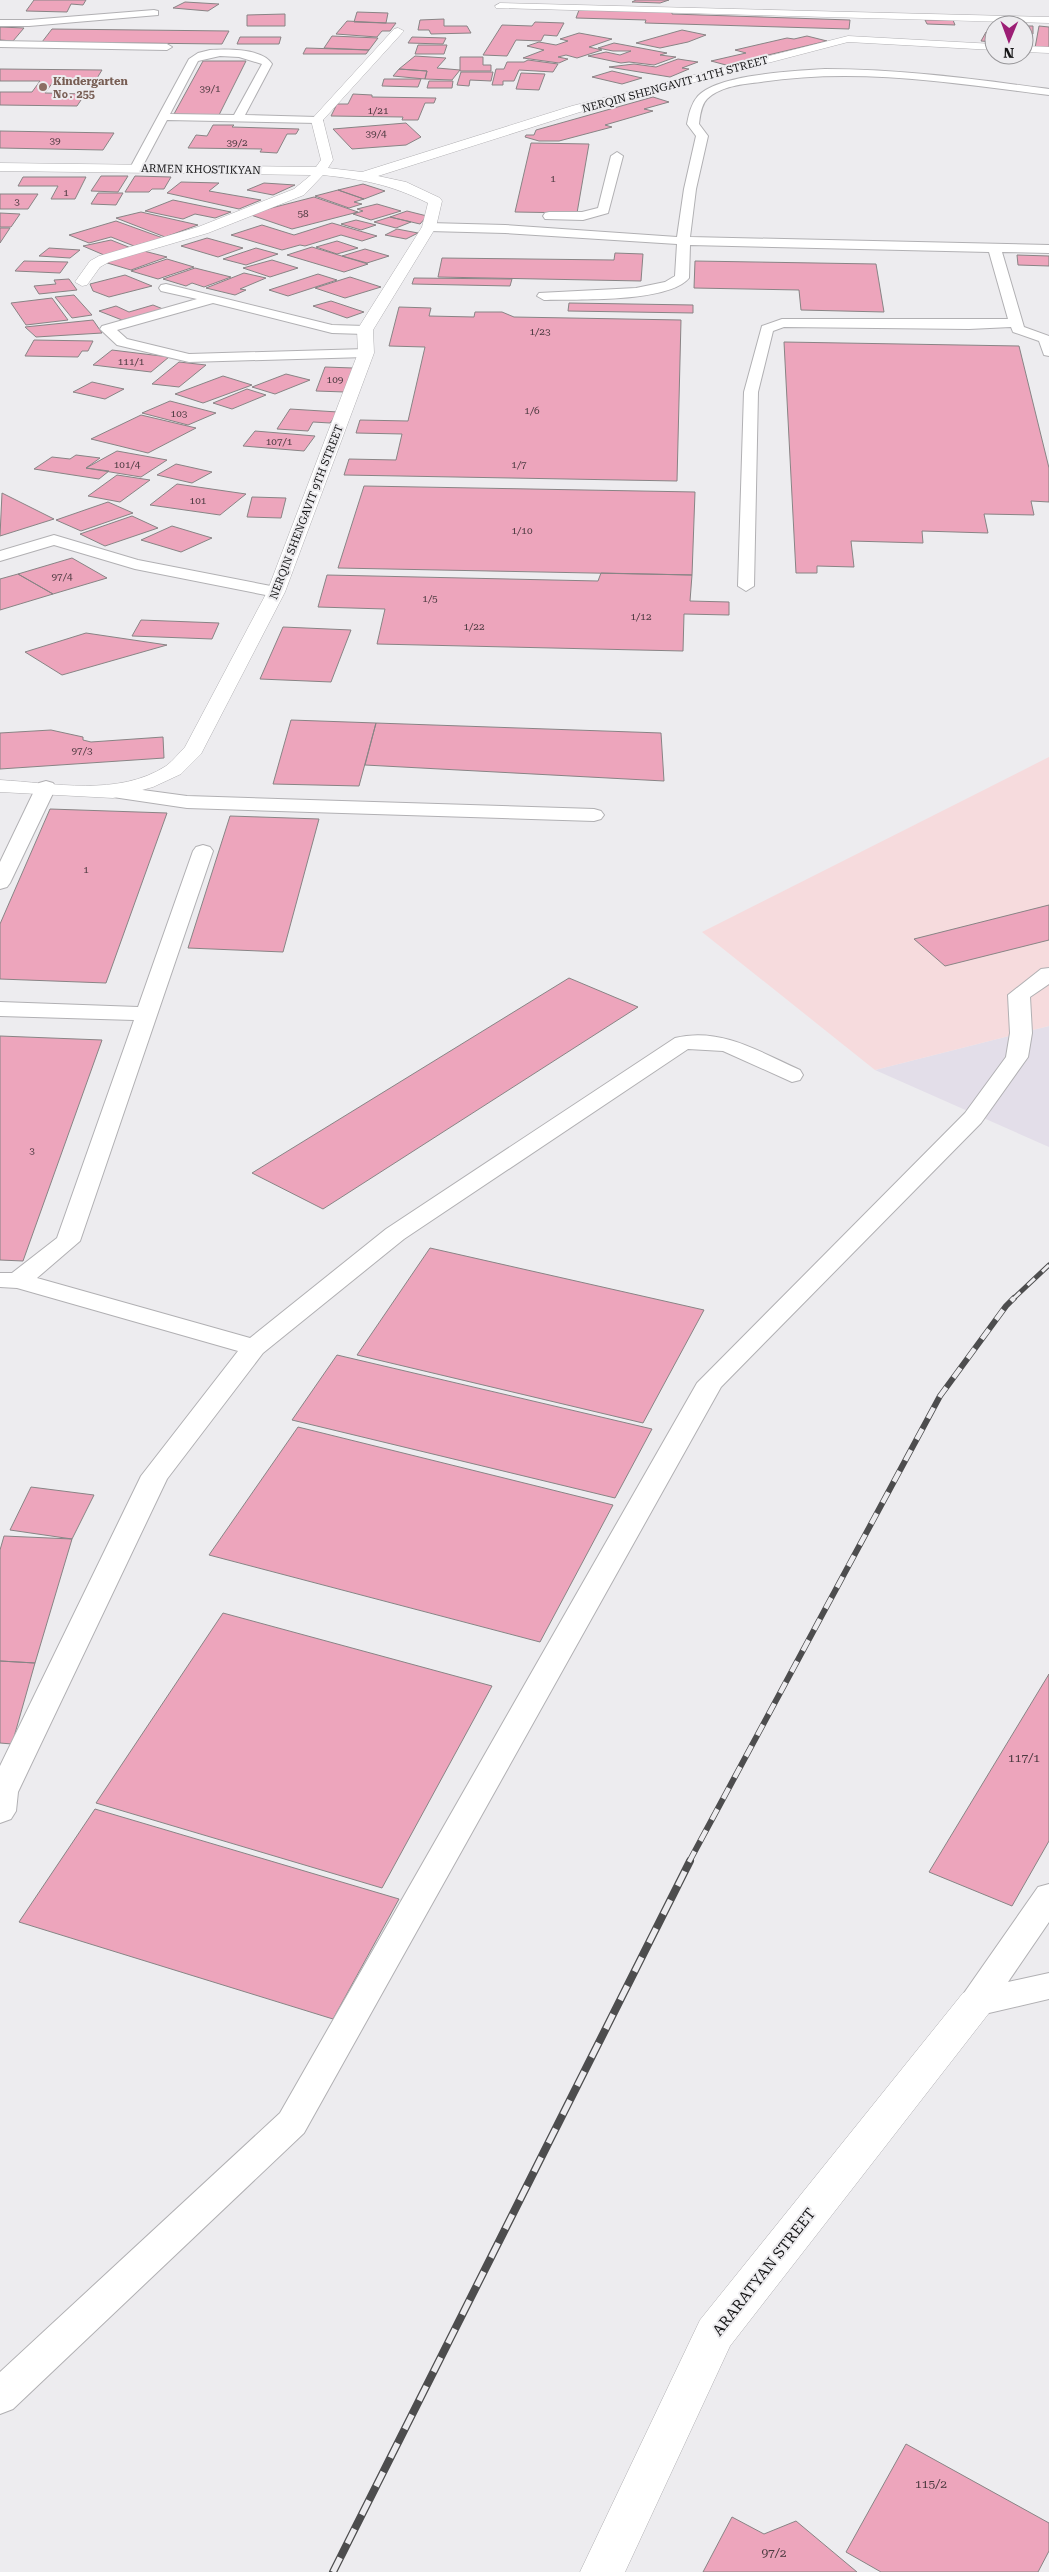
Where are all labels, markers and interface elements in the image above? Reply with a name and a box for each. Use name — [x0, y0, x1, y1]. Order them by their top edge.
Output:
north arrow — [984, 15, 1034, 65]
text: N — [1003, 45, 1014, 61]
street label: NERQIN SHENGAVIT 11TH STREET — [581, 53, 770, 116]
place label: Kindergarten Nօ․ 255 — [53, 75, 128, 101]
marker: Kindergarten Nօ․ 255 — [37, 81, 49, 93]
house number: 39/1 — [200, 83, 221, 94]
house number: 1/21 — [368, 105, 389, 116]
house number: 39/4 — [366, 128, 387, 139]
house number: 39 — [49, 135, 61, 146]
house number: 39/2 — [227, 137, 248, 148]
street label: ARMEN KHOSTIKYAN — [141, 162, 261, 177]
house number: 1 — [550, 173, 556, 184]
house number: 1 — [63, 187, 69, 198]
house number: 3 — [14, 196, 20, 207]
house number: 58 — [297, 208, 309, 219]
house number: 1/23 — [530, 326, 551, 337]
house number: 111/1 — [118, 356, 145, 367]
house number: 109 — [327, 374, 344, 385]
house number: 1/6 — [524, 405, 540, 416]
house number: 103 — [171, 408, 188, 419]
street label: NERQIN SHENGAVIT 9TH STREET — [267, 423, 346, 601]
house number: 107/1 — [266, 436, 293, 447]
house number: 101/4 — [114, 459, 141, 470]
house number: 1/7 — [511, 459, 527, 470]
house number: 101 — [190, 495, 207, 506]
house number: 1/10 — [512, 525, 533, 536]
house number: 97/4 — [52, 571, 73, 582]
house number: 1/5 — [422, 593, 438, 604]
house number: 1/12 — [631, 611, 652, 622]
house number: 1/22 — [464, 621, 485, 632]
house number: 97/3 — [72, 745, 93, 756]
house number: 1 — [83, 864, 89, 875]
house number: 3 — [29, 1145, 35, 1156]
house number: 117/1 — [1008, 1751, 1040, 1765]
street label: ARARATYAN STREET — [709, 2205, 819, 2339]
house number: 115/2 — [915, 2477, 947, 2491]
house number: 97/2 — [761, 2546, 787, 2560]

